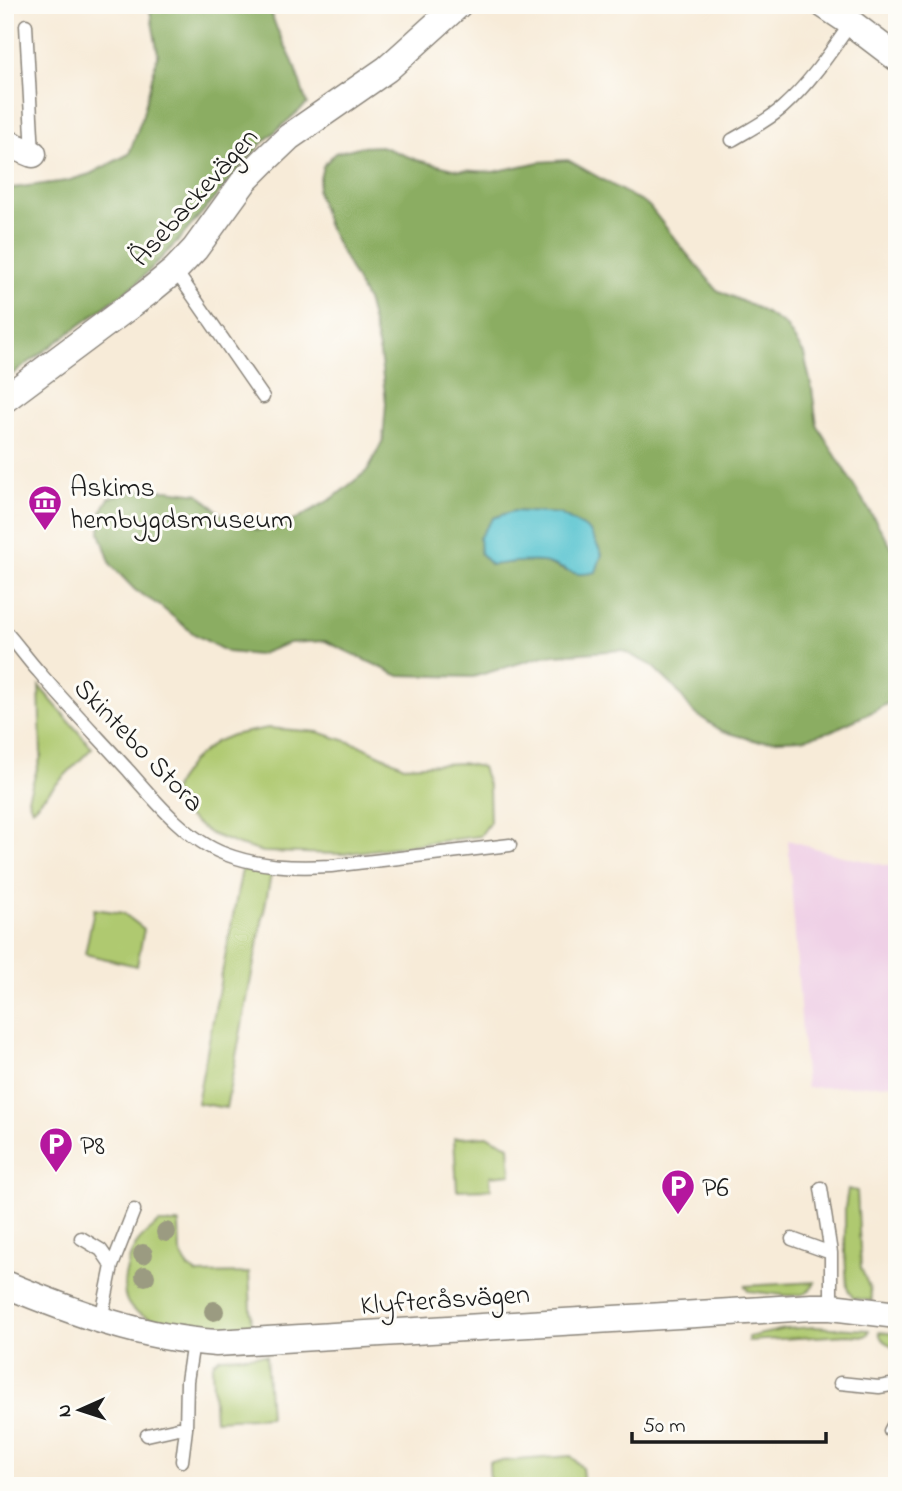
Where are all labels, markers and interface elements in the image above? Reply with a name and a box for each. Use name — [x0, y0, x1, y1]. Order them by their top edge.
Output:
street label: Äsebackevägen — [122, 120, 269, 277]
place label: Askims hembygdsmuseum — [70, 469, 293, 542]
museum icon: Askims hembygdsmuseum — [26, 483, 64, 532]
street label: Skintebo Stora — [63, 670, 212, 823]
parking icon: P8 — [37, 1125, 75, 1174]
place label: P8 — [80, 1127, 105, 1168]
parking icon: P6 — [659, 1167, 697, 1216]
place label: P6 — [702, 1169, 729, 1210]
street label: Klyfteråsvägen — [359, 1275, 531, 1328]
north arrow — [46, 1376, 116, 1446]
scale bar — [632, 1400, 827, 1444]
text: N — [52, 1403, 79, 1418]
text: 50 m — [643, 1412, 686, 1442]

